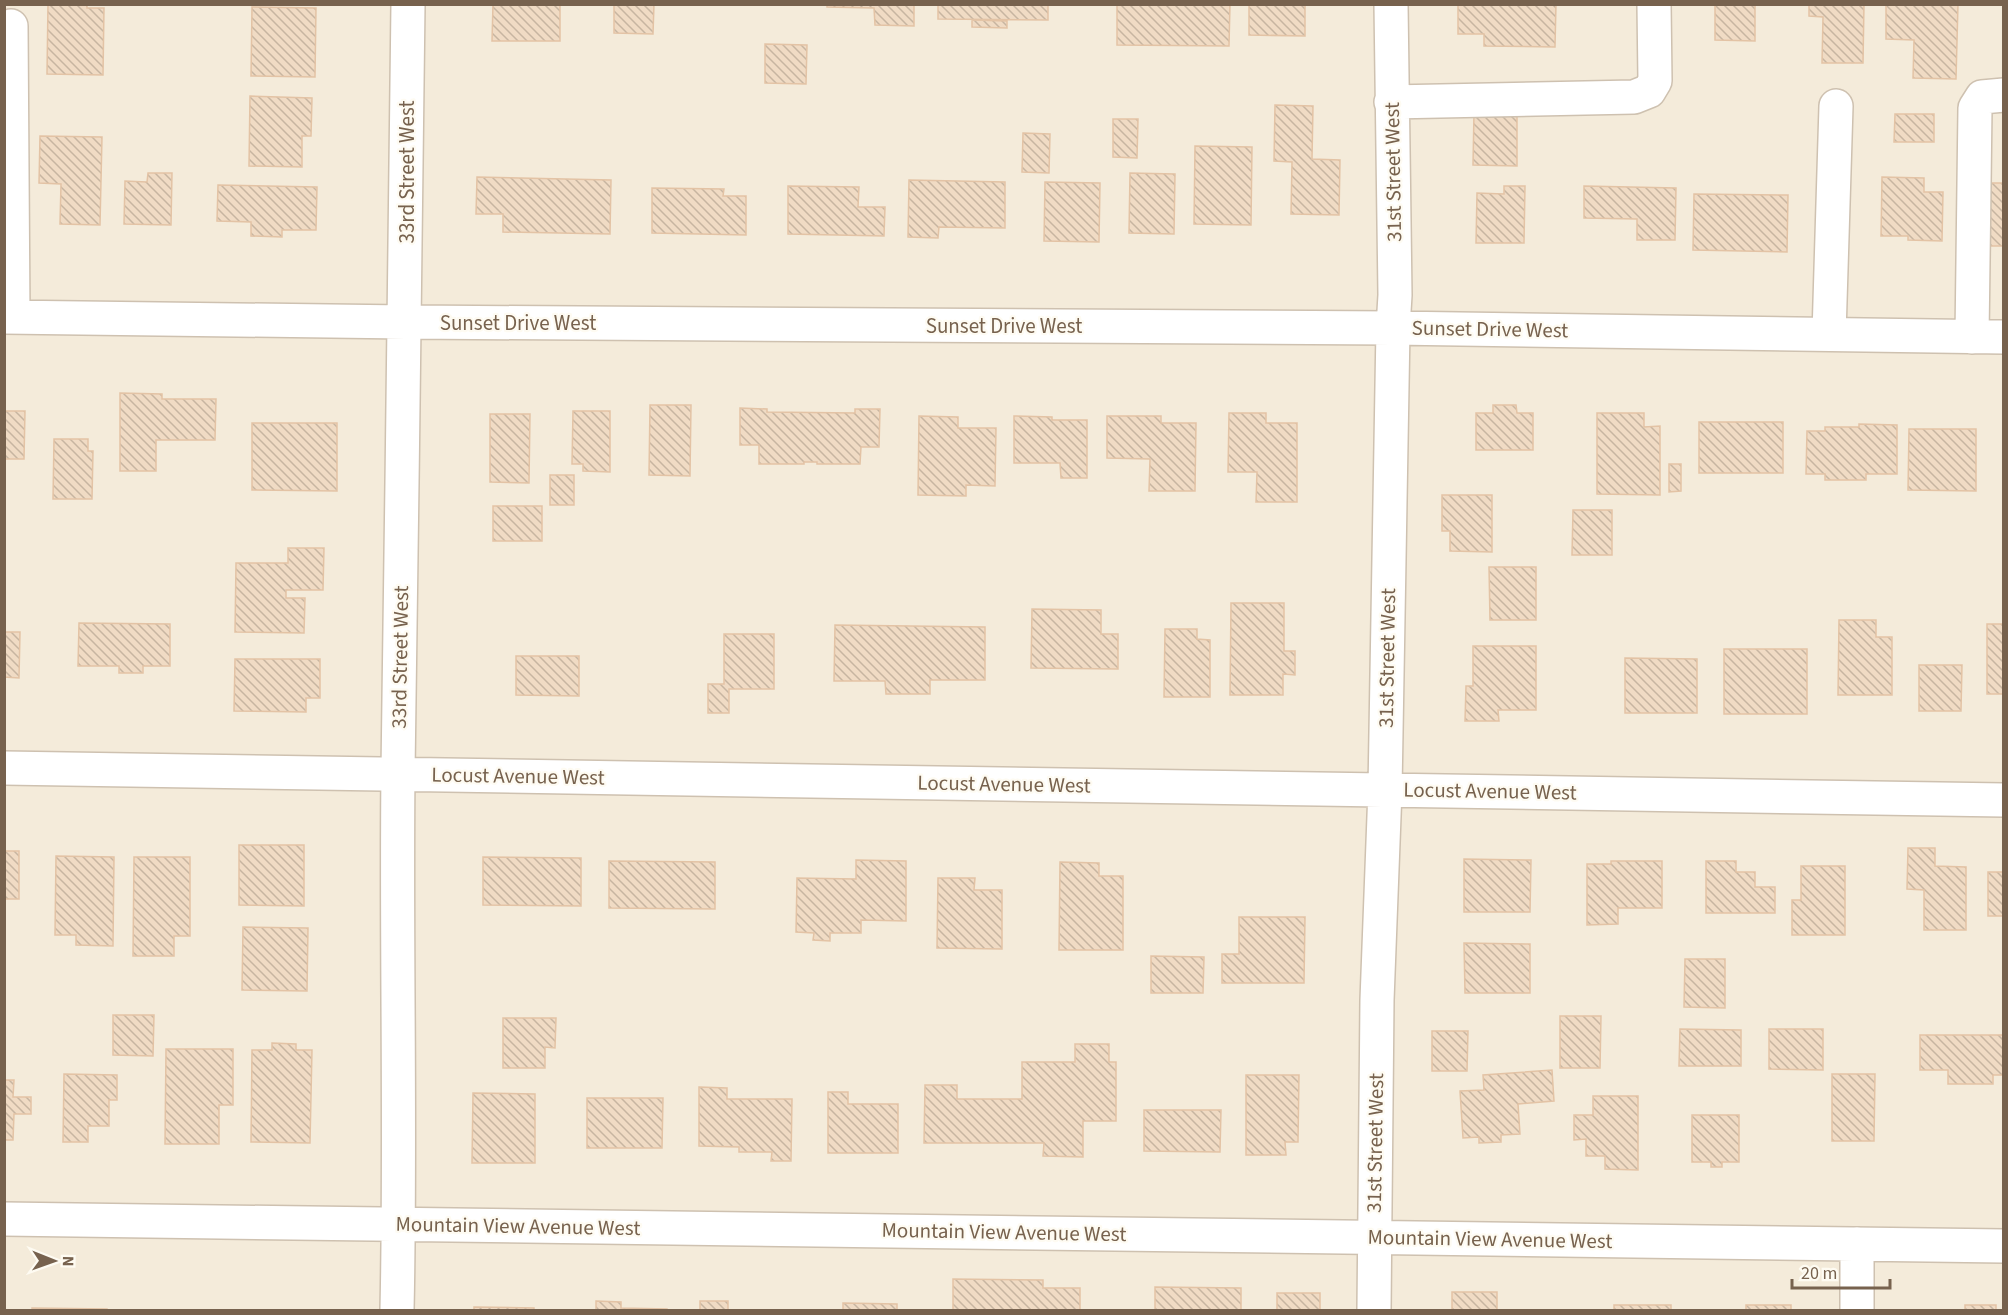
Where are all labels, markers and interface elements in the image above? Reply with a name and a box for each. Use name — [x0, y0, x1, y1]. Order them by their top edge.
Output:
street label: 33rd Street West — [392, 100, 422, 244]
street label: 31st Street West — [1377, 102, 1409, 242]
street label: Sunset Drive West — [440, 308, 596, 338]
street label: Sunset Drive West — [926, 311, 1082, 341]
street label: Sunset Drive West — [1411, 313, 1569, 345]
street label: 33rd Street West — [384, 585, 416, 729]
street label: 31st Street West — [1371, 588, 1403, 728]
street label: Locust Avenue West — [431, 759, 605, 793]
street label: Locust Avenue West — [917, 767, 1091, 801]
street label: Locust Avenue West — [1403, 774, 1577, 808]
street label: 31st Street West — [1359, 1073, 1391, 1213]
street label: Mountain View Avenue West — [395, 1209, 641, 1243]
street label: Mountain View Avenue West — [881, 1215, 1127, 1249]
street label: Mountain View Avenue West — [1367, 1222, 1613, 1256]
north arrow — [24, 1231, 84, 1291]
scale bar — [1792, 1252, 1890, 1290]
text: N — [57, 1256, 79, 1267]
text: 20 m — [1801, 1261, 1837, 1286]

